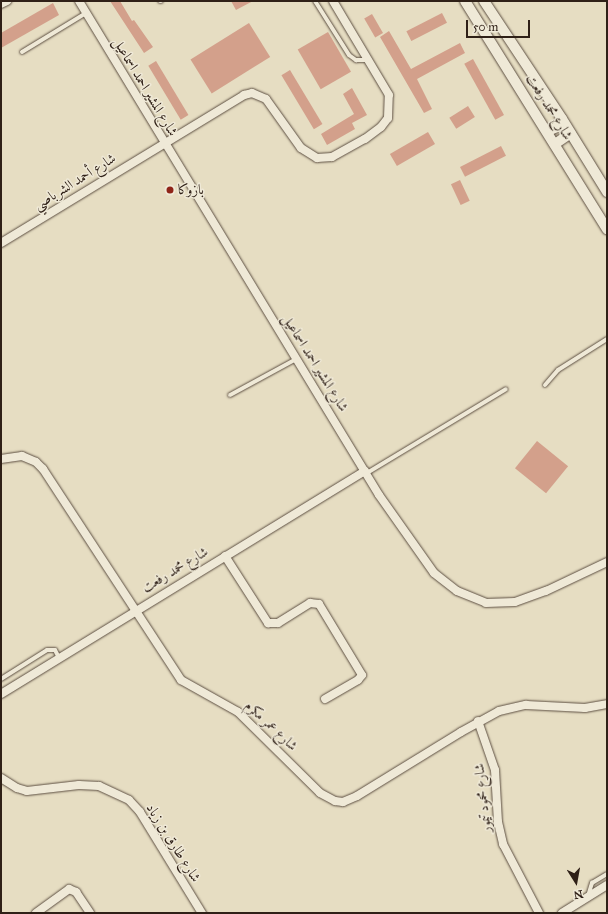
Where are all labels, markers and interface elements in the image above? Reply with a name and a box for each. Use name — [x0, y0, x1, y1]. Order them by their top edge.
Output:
scale bar — [468, 12, 532, 38]
text: 50 m — [473, 20, 498, 34]
street label: شارع المشير احمد اسماعيل — [109, 35, 181, 139]
street label: شارع محمد رفعت — [522, 71, 576, 143]
street label: شارع أحمد الشرباصي — [31, 150, 119, 214]
place label: بازوكا — [178, 182, 204, 198]
marker: بازوكا — [165, 185, 175, 195]
street label: شارع المشير احمد اسماعيل — [278, 311, 352, 415]
street label: شارع محمد رفعت — [139, 544, 211, 596]
street label: شارع عمر مكرم — [241, 697, 301, 755]
street label: شارع محمود تيمور — [471, 763, 495, 833]
street label: شارع طارق بن زياد — [142, 801, 204, 885]
north arrow — [556, 862, 596, 902]
text: N — [573, 887, 584, 902]

